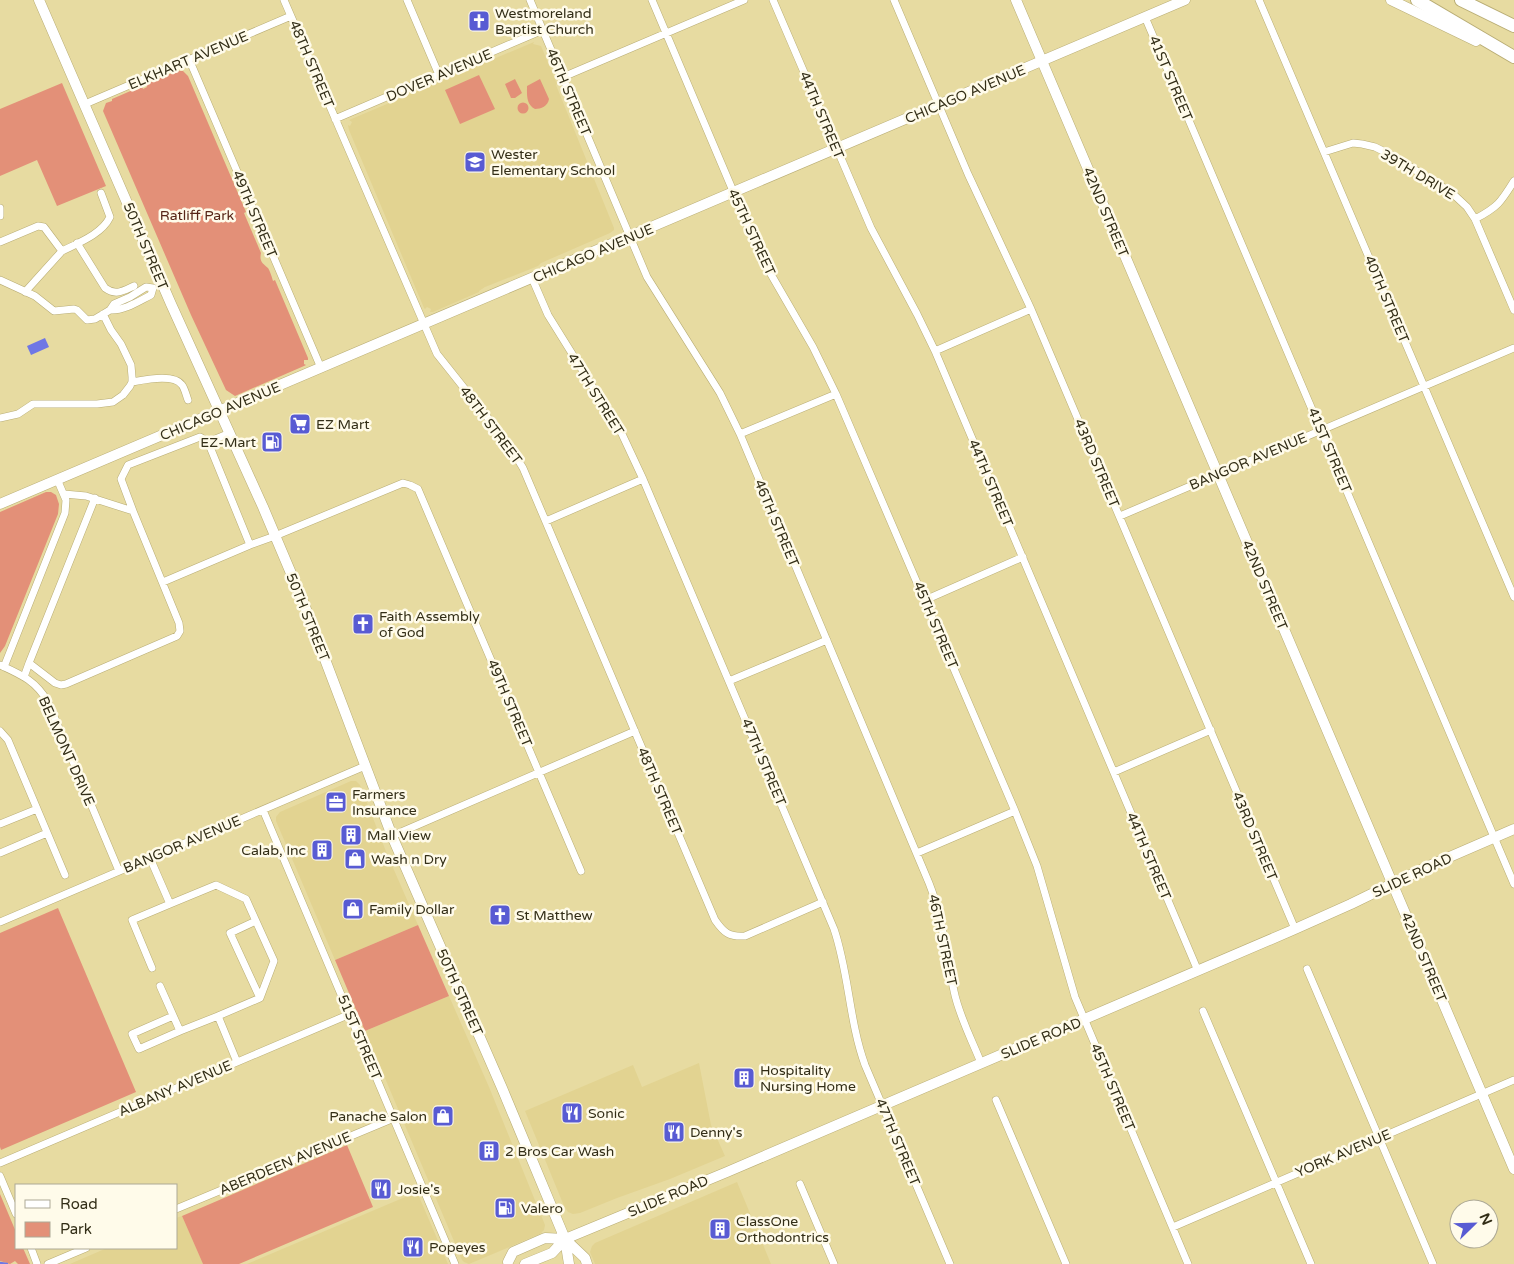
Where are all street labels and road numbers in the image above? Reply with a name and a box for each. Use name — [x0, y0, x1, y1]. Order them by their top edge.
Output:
street label: 48TH STREET — [285, 18, 338, 111]
street label: ELKHART AVENUE — [126, 27, 251, 93]
street label: 41ST STREET — [1145, 33, 1196, 124]
street label: DOVER AVENUE — [384, 45, 495, 105]
street label: 46TH STREET — [542, 46, 595, 139]
street label: CHICAGO AVENUE — [902, 61, 1028, 128]
street label: 44TH STREET — [795, 69, 848, 162]
street label: 39TH DRIVE — [1378, 146, 1458, 203]
street label: 42ND STREET — [1079, 165, 1132, 260]
street label: 49TH STREET — [228, 168, 281, 261]
street label: 45TH STREET — [724, 186, 779, 279]
street label: 50TH STREET — [119, 200, 172, 293]
street label: CHICAGO AVENUE — [530, 220, 656, 287]
street label: 40TH STREET — [1360, 253, 1413, 346]
street label: 47TH STREET — [564, 350, 628, 439]
street label: CHICAGO AVENUE — [157, 378, 283, 445]
street label: 48TH STREET — [456, 383, 526, 468]
street label: 41ST STREET — [1304, 405, 1355, 496]
street label: 43RD STREET — [1070, 416, 1123, 511]
street label: BANGOR AVENUE — [1187, 429, 1310, 494]
street label: 44TH STREET — [964, 437, 1017, 530]
street label: 46TH STREET — [750, 477, 803, 570]
street label: 42ND STREET — [1238, 538, 1291, 633]
street label: 50TH STREET — [282, 571, 333, 664]
street label: 45TH STREET — [909, 579, 962, 672]
street label: 49TH STREET — [483, 657, 536, 750]
street label: BELMONT DRIVE — [35, 694, 98, 809]
street label: 47TH STREET — [737, 716, 790, 809]
street label: 48TH STREET — [633, 745, 686, 838]
street label: 43RD STREET — [1228, 789, 1281, 884]
street label: 44TH STREET — [1122, 810, 1175, 903]
street label: BANGOR AVENUE — [121, 812, 244, 877]
street label: SLIDE ROAD — [1370, 850, 1455, 901]
street label: 46TH STREET — [924, 893, 961, 988]
street label: 42ND STREET — [1397, 910, 1450, 1005]
street label: 50TH STREET — [433, 946, 486, 1039]
street label: 51ST STREET — [334, 992, 385, 1083]
street label: SLIDE ROAD — [998, 1014, 1084, 1063]
street label: 45TH STREET — [1086, 1041, 1139, 1134]
street label: ALBANY AVENUE — [116, 1057, 235, 1120]
street label: 47TH STREET — [871, 1096, 924, 1189]
street label: YORK AVENUE — [1293, 1126, 1394, 1181]
street label: ABERDEEN AVENUE — [217, 1128, 354, 1199]
street label: SLIDE ROAD — [625, 1172, 711, 1221]

